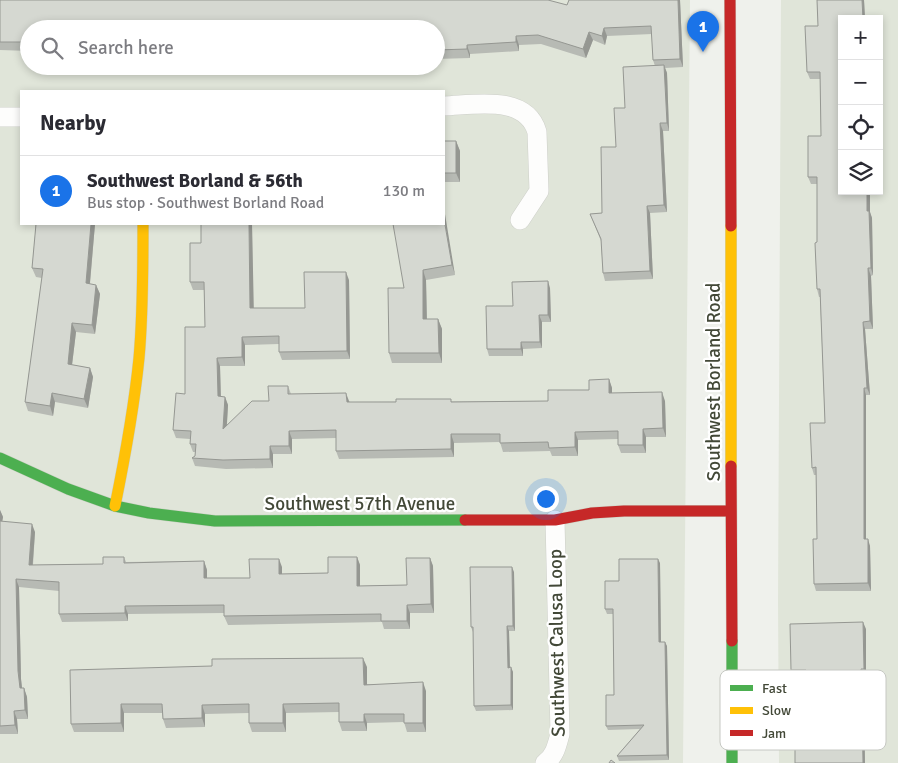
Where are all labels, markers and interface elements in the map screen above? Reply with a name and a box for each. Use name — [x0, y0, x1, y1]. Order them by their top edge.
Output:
pin: 1 — [687, 11, 719, 52]
map controls — [838, 15, 883, 195]
button: + — [838, 15, 883, 60]
search box — [20, 20, 445, 75]
icon: search — [38, 34, 66, 62]
text: Search here — [78, 36, 174, 60]
button: − — [838, 60, 883, 105]
button: locate — [838, 105, 883, 150]
text: Nearby — [40, 110, 106, 136]
button: layers — [838, 150, 883, 195]
text: Southwest Borland & 56th — [87, 169, 303, 193]
text: 1 — [52, 181, 60, 201]
text: 130 m — [383, 181, 425, 201]
text: Bus stop · Southwest Borland Road — [87, 193, 324, 213]
street label: Southwest Borland Road — [702, 283, 726, 481]
your location — [533, 486, 559, 512]
street label: Southwest 57th Avenue — [265, 492, 455, 516]
street label: Southwest Calusa Loop — [543, 549, 571, 737]
legend — [720, 670, 886, 750]
text: Fast — [762, 680, 787, 697]
text: Slow — [762, 702, 791, 719]
text: Jam — [762, 725, 786, 742]

